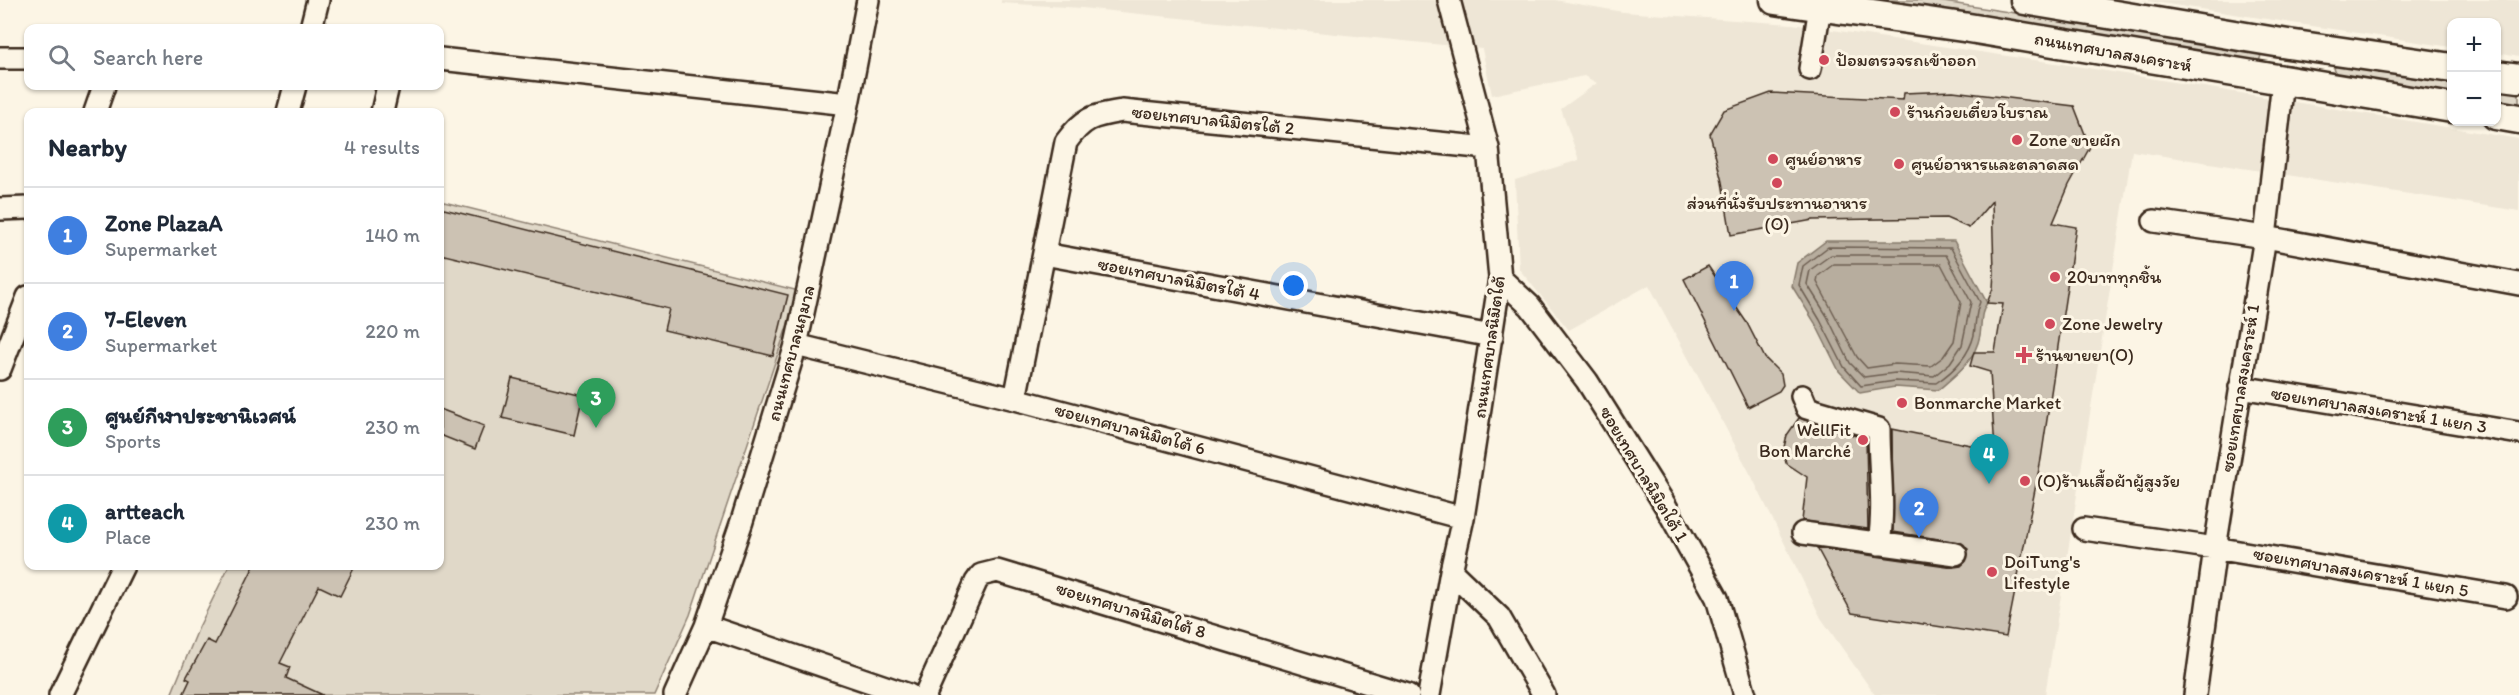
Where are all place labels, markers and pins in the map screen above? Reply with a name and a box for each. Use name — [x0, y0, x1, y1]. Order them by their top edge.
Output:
place label: ป้อมตรวจรถเข้าออก — [1836, 49, 1977, 71]
marker: ป้อมตรวจรถเข้าออก — [1817, 53, 1831, 67]
place label: ร้านก๋วยเตี๋ยวโบราณ — [1907, 100, 2048, 123]
marker: ร้านก๋วยเตี๋ยวโบราณ — [1888, 105, 1902, 119]
place label: Zone ขายผัก — [2029, 129, 2121, 151]
marker: Zone ขายผัก — [2010, 133, 2024, 147]
place label: ศูนย์อาหาร — [1785, 148, 1862, 170]
marker: ศูนย์อาหาร — [1766, 152, 1780, 166]
place label: ศูนย์อาหารและตลาดสด — [1911, 153, 2079, 175]
marker: ศูนย์อาหารและตลาดสด — [1892, 157, 1906, 171]
marker: ส่วนที่นั่งรับประทานอาหาร (O) — [1770, 176, 1784, 190]
place label: ส่วนที่นั่งรับประทานอาหาร (O) — [1687, 191, 1867, 235]
pin: 1 — [1714, 262, 1754, 311]
place label: 20บาททุกชิ้น — [2067, 265, 2162, 288]
marker: 20บาททุกชิ้น — [2048, 270, 2062, 284]
place label: Zone Jewelry — [2062, 313, 2163, 335]
marker: Zone Jewelry — [2043, 317, 2057, 331]
place label: ร้านขายยา(O) — [2036, 344, 2134, 366]
marker: ร้านขายยา(O) — [2017, 348, 2031, 362]
pin: 3 — [576, 378, 616, 428]
place label: Bonmarche Market — [1914, 392, 2061, 414]
marker: Bonmarche Market — [1895, 396, 1909, 410]
place label: WellFit Bon Marché — [1759, 419, 1851, 462]
marker: WellFit Bon Marché — [1856, 433, 1870, 447]
pin: 4 — [1970, 434, 2008, 484]
place label: (O)ร้านเสื้อผ้าผู้สูงวัย — [2037, 469, 2180, 492]
marker: (O)ร้านเสื้อผ้าผู้สูงวัย — [2018, 474, 2032, 488]
pin: 2 — [1900, 488, 1938, 538]
place label: DoiTung's Lifestyle — [2004, 551, 2081, 594]
marker: DoiTung's Lifestyle — [1985, 565, 1999, 579]

